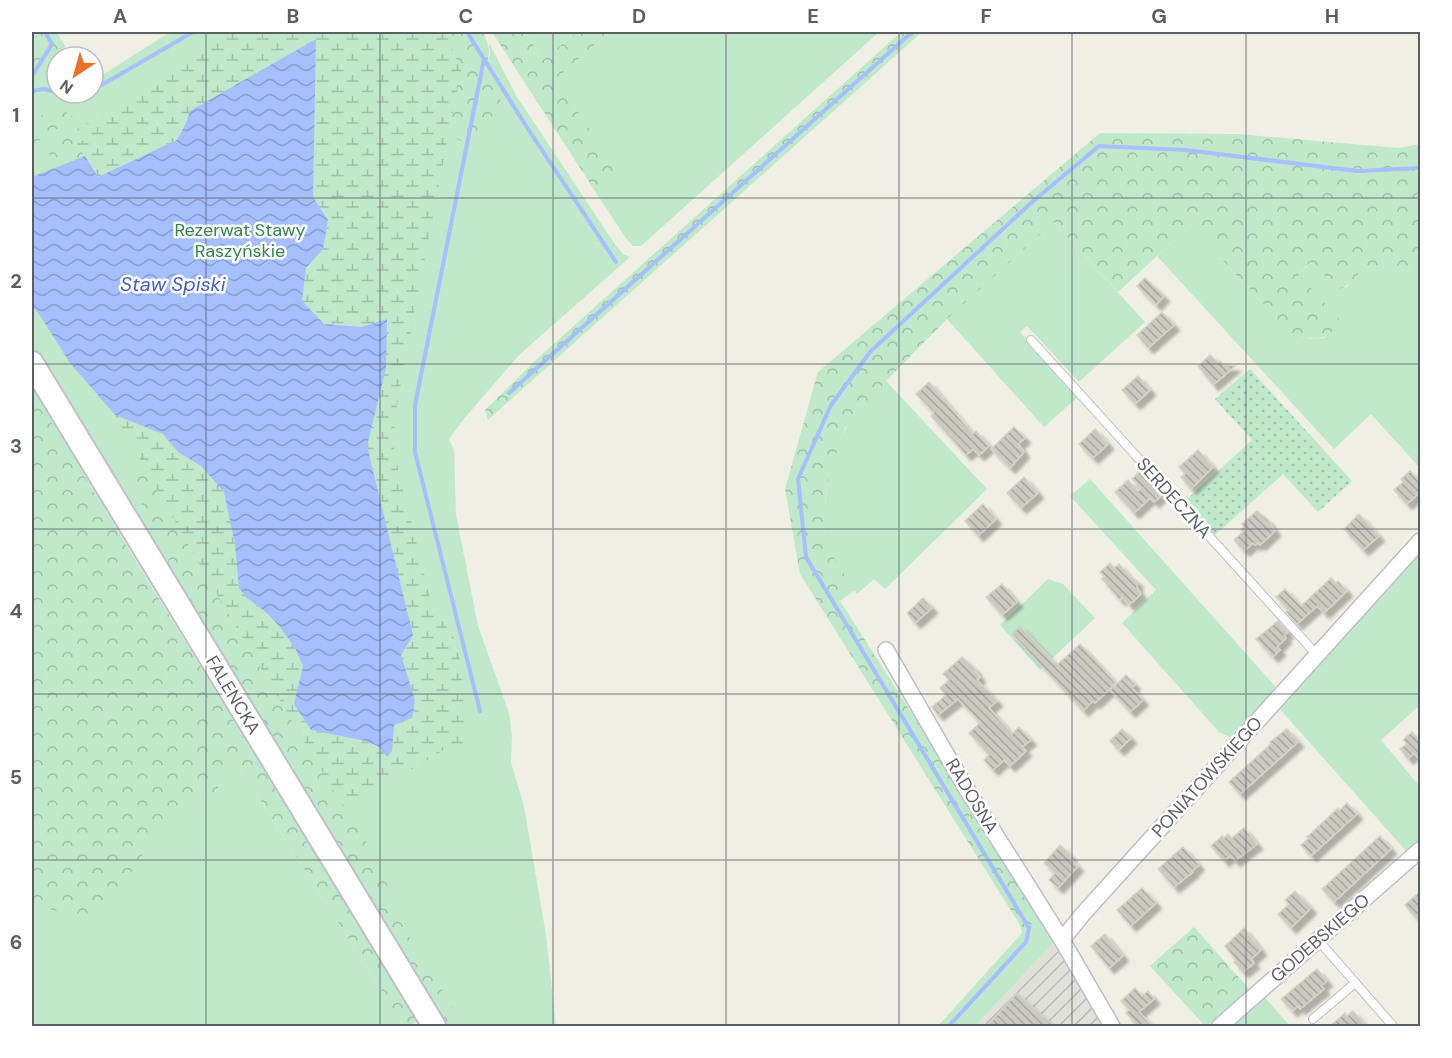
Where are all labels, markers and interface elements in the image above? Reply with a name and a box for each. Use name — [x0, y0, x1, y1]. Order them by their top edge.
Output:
text: A — [113, 3, 127, 29]
text: B — [287, 3, 299, 29]
text: C — [459, 3, 473, 29]
text: D — [632, 3, 646, 29]
text: E — [807, 3, 819, 29]
text: F — [980, 3, 992, 29]
text: G — [1151, 3, 1167, 29]
text: H — [1325, 3, 1339, 29]
north arrow — [45, 45, 105, 105]
text: N — [56, 75, 77, 99]
text: 1 — [12, 102, 20, 128]
park label: Rezerwat Stawy Raszyńskie — [174, 218, 306, 263]
text: 2 — [10, 268, 22, 294]
water label: Staw Spiski — [120, 271, 227, 297]
text: 3 — [10, 433, 22, 459]
street label: SERDECZNA — [1131, 452, 1217, 544]
text: 4 — [10, 598, 23, 624]
street label: FALENCKA — [200, 651, 266, 739]
street label: PONIATOWSKIEGO — [1146, 712, 1268, 842]
street label: RADOSNA — [940, 754, 1004, 838]
text: 5 — [10, 764, 22, 790]
street label: GODEBSKIEGO — [1265, 888, 1375, 988]
text: 6 — [10, 929, 22, 955]

